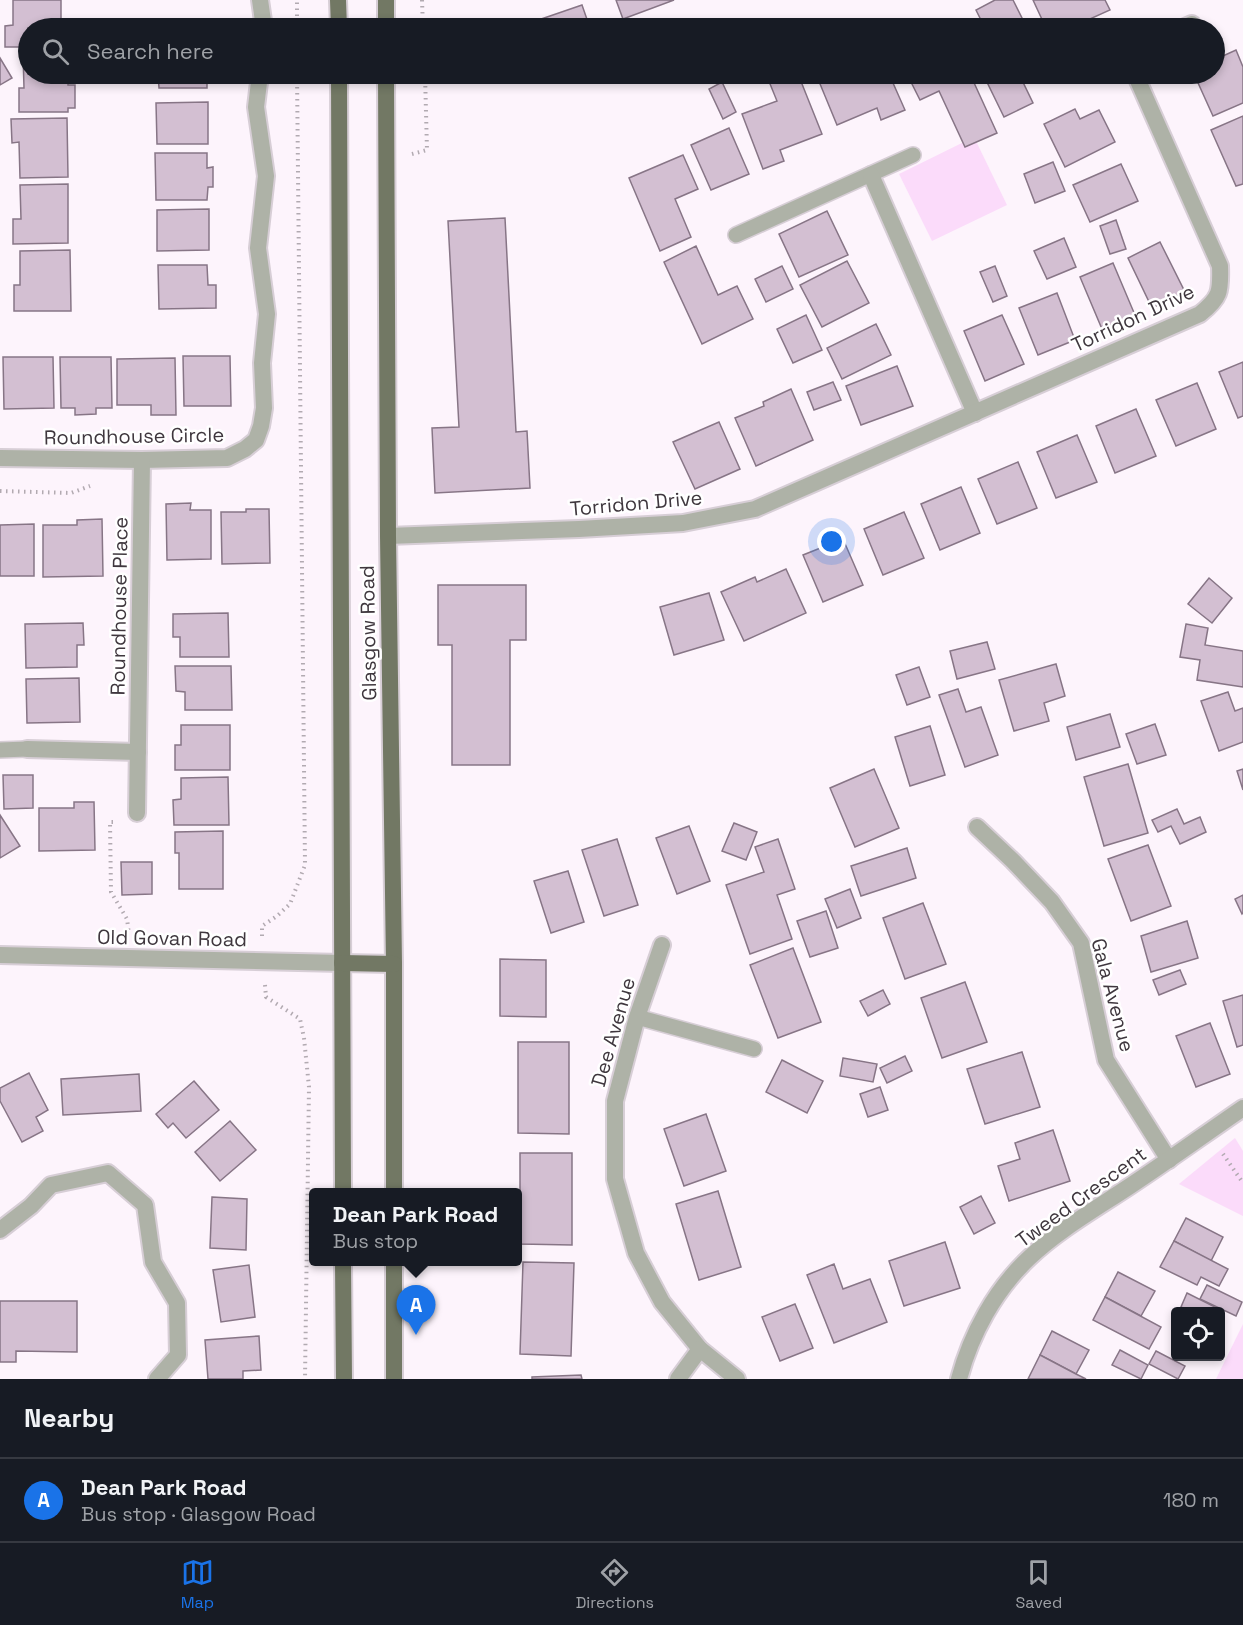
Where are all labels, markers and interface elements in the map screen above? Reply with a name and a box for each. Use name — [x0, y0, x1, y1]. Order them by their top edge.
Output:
search box — [18, 18, 1225, 84]
icon: search — [39, 35, 72, 68]
text: Search here — [87, 37, 214, 65]
street label: Torridon Drive — [1067, 278, 1199, 358]
street label: Roundhouse Circle — [44, 421, 224, 451]
street label: Torridon Drive — [569, 484, 703, 522]
street label: Roundhouse Place — [104, 516, 134, 696]
your location — [817, 527, 846, 556]
street label: Glasgow Road — [354, 565, 382, 701]
street label: Old Govan Road — [97, 924, 247, 952]
street label: Gala Avenue — [1085, 935, 1141, 1055]
street label: Dee Avenue — [585, 974, 641, 1090]
street label: Tweed Crescent — [1011, 1141, 1151, 1253]
popup — [309, 1188, 522, 1266]
text: Dean Park Road — [333, 1200, 498, 1228]
text: Bus stop — [333, 1228, 418, 1254]
pin: A — [396, 1286, 436, 1335]
map controls — [1171, 1307, 1225, 1361]
button: locate — [1171, 1307, 1225, 1361]
text: Nearby — [24, 1401, 114, 1435]
text: Dean Park Road — [81, 1473, 247, 1501]
text: A — [37, 1487, 50, 1513]
text: 180 m — [1163, 1487, 1219, 1513]
text: Bus stop · Glasgow Road — [81, 1501, 316, 1527]
tab: Map — [181, 1556, 214, 1613]
tab: Directions — [576, 1556, 654, 1613]
tab: Saved — [1016, 1556, 1062, 1613]

